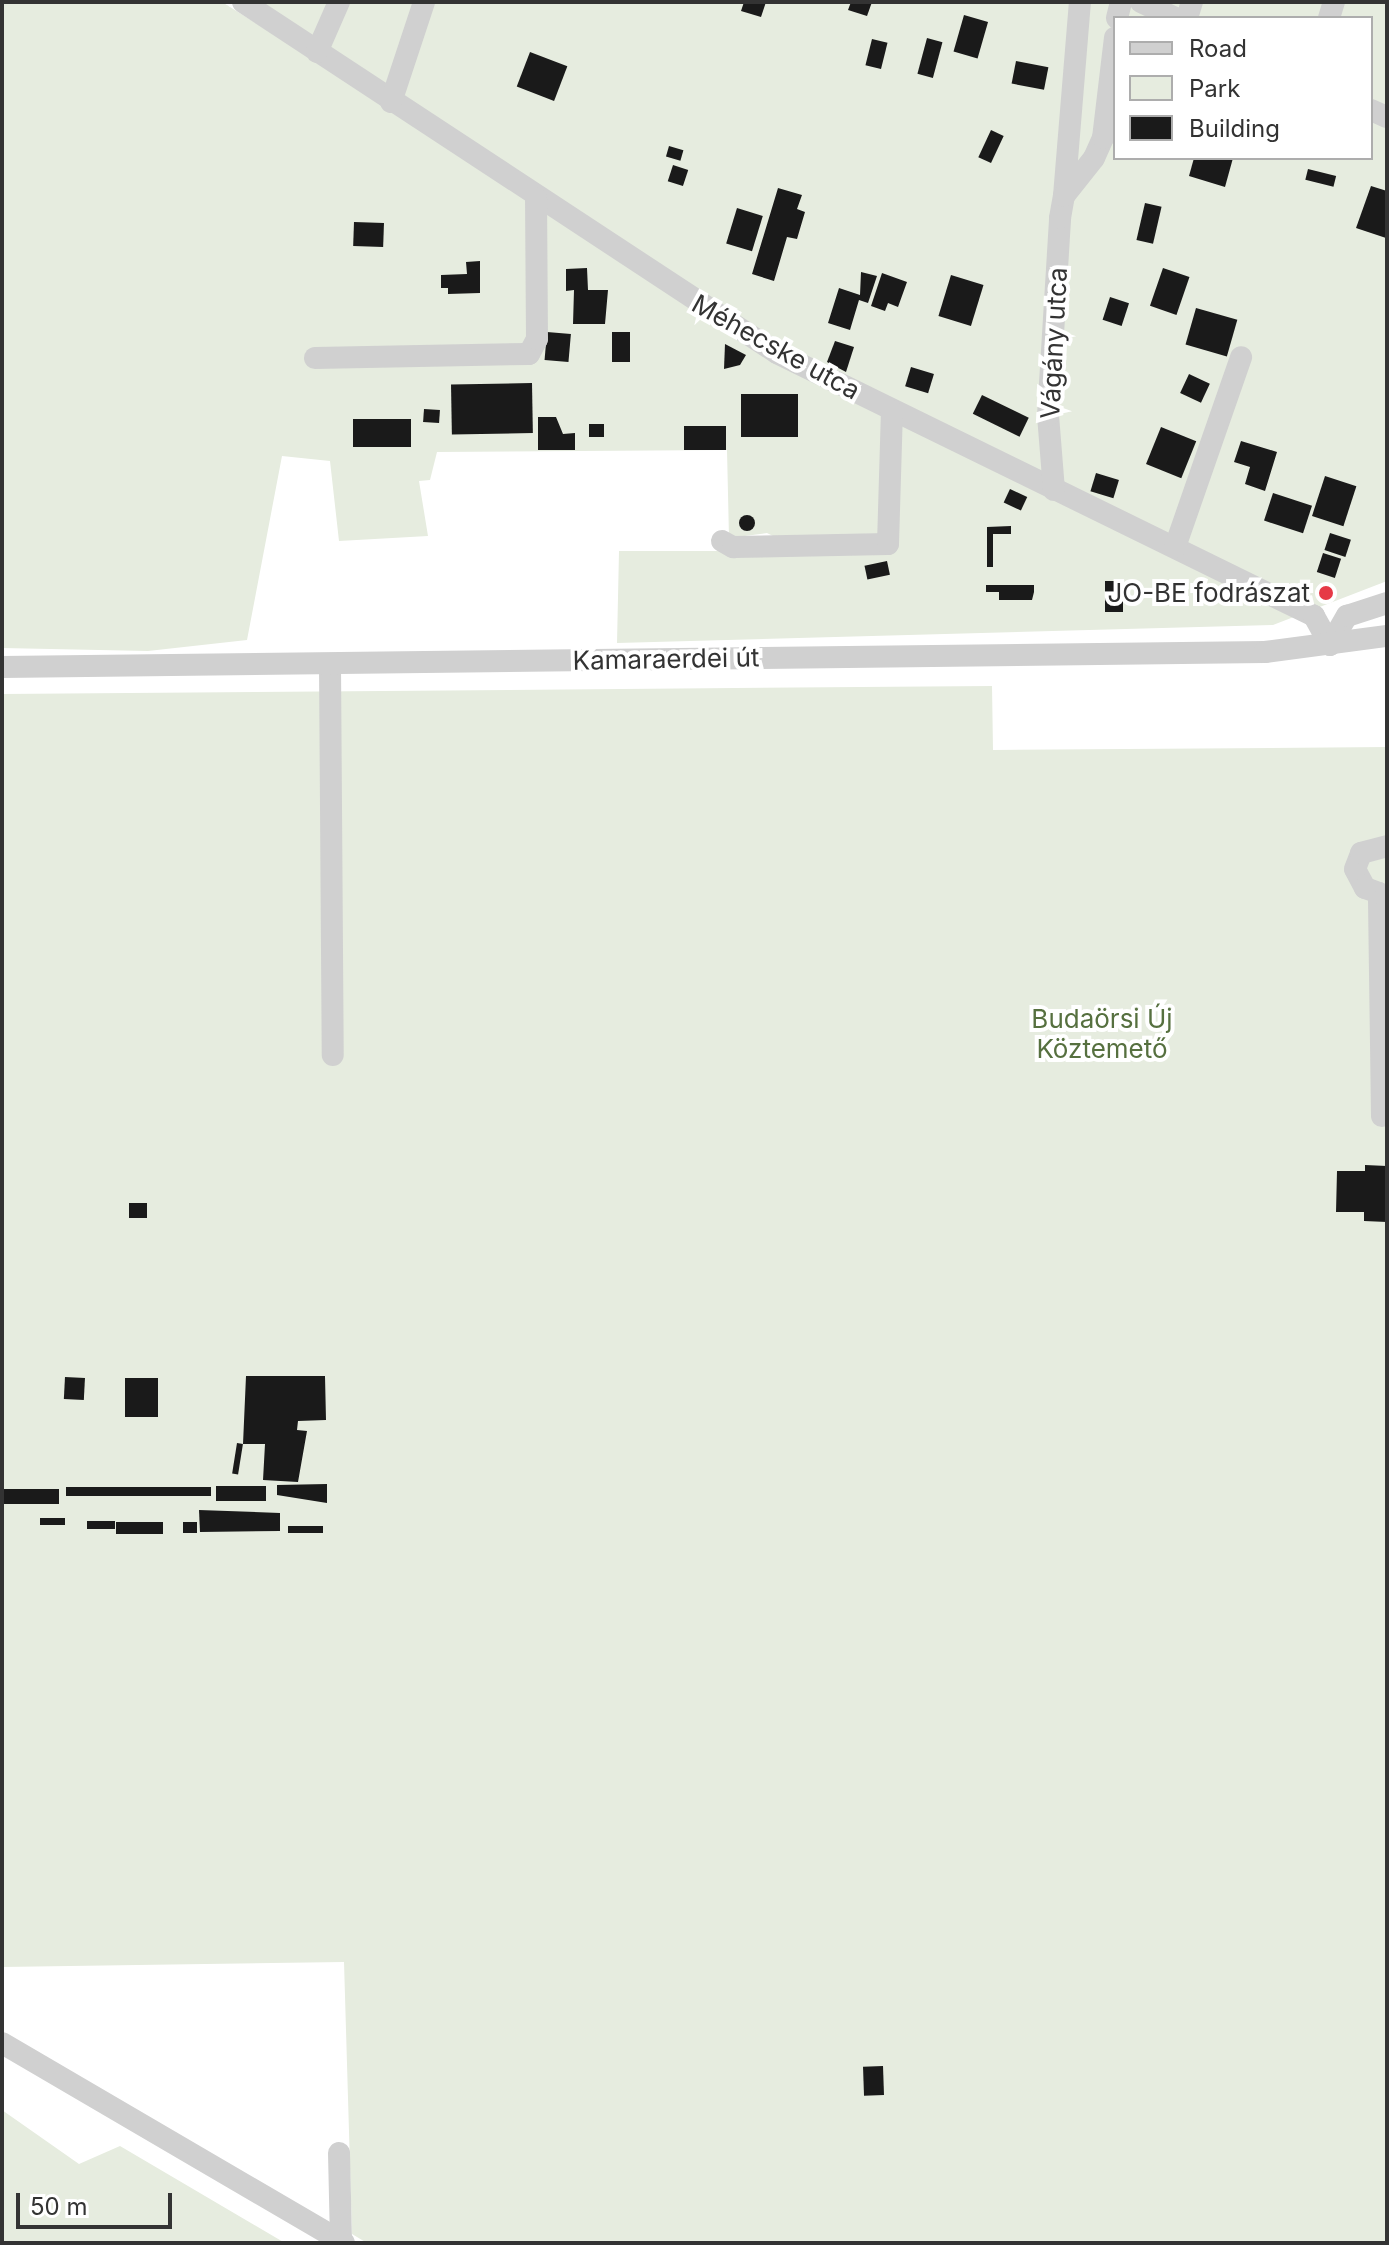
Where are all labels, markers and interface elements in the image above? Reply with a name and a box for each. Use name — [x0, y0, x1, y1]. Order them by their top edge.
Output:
legend — [1113, 16, 1373, 160]
text: Road — [1189, 34, 1247, 63]
text: Park — [1189, 74, 1240, 103]
text: Building — [1189, 114, 1280, 143]
street label: Vágány utca — [1034, 266, 1074, 420]
street label: Méhecske utca — [687, 288, 865, 406]
place label: JO-BE fodrászat — [1107, 577, 1310, 609]
marker: JO-BE fodrászat — [1317, 584, 1335, 602]
street label: Kamaraerdei út — [572, 642, 760, 676]
park label: Budaörsi Új Köztemető — [1031, 1003, 1173, 1064]
scale bar — [20, 2177, 176, 2227]
text: 50 m — [30, 2192, 88, 2221]

